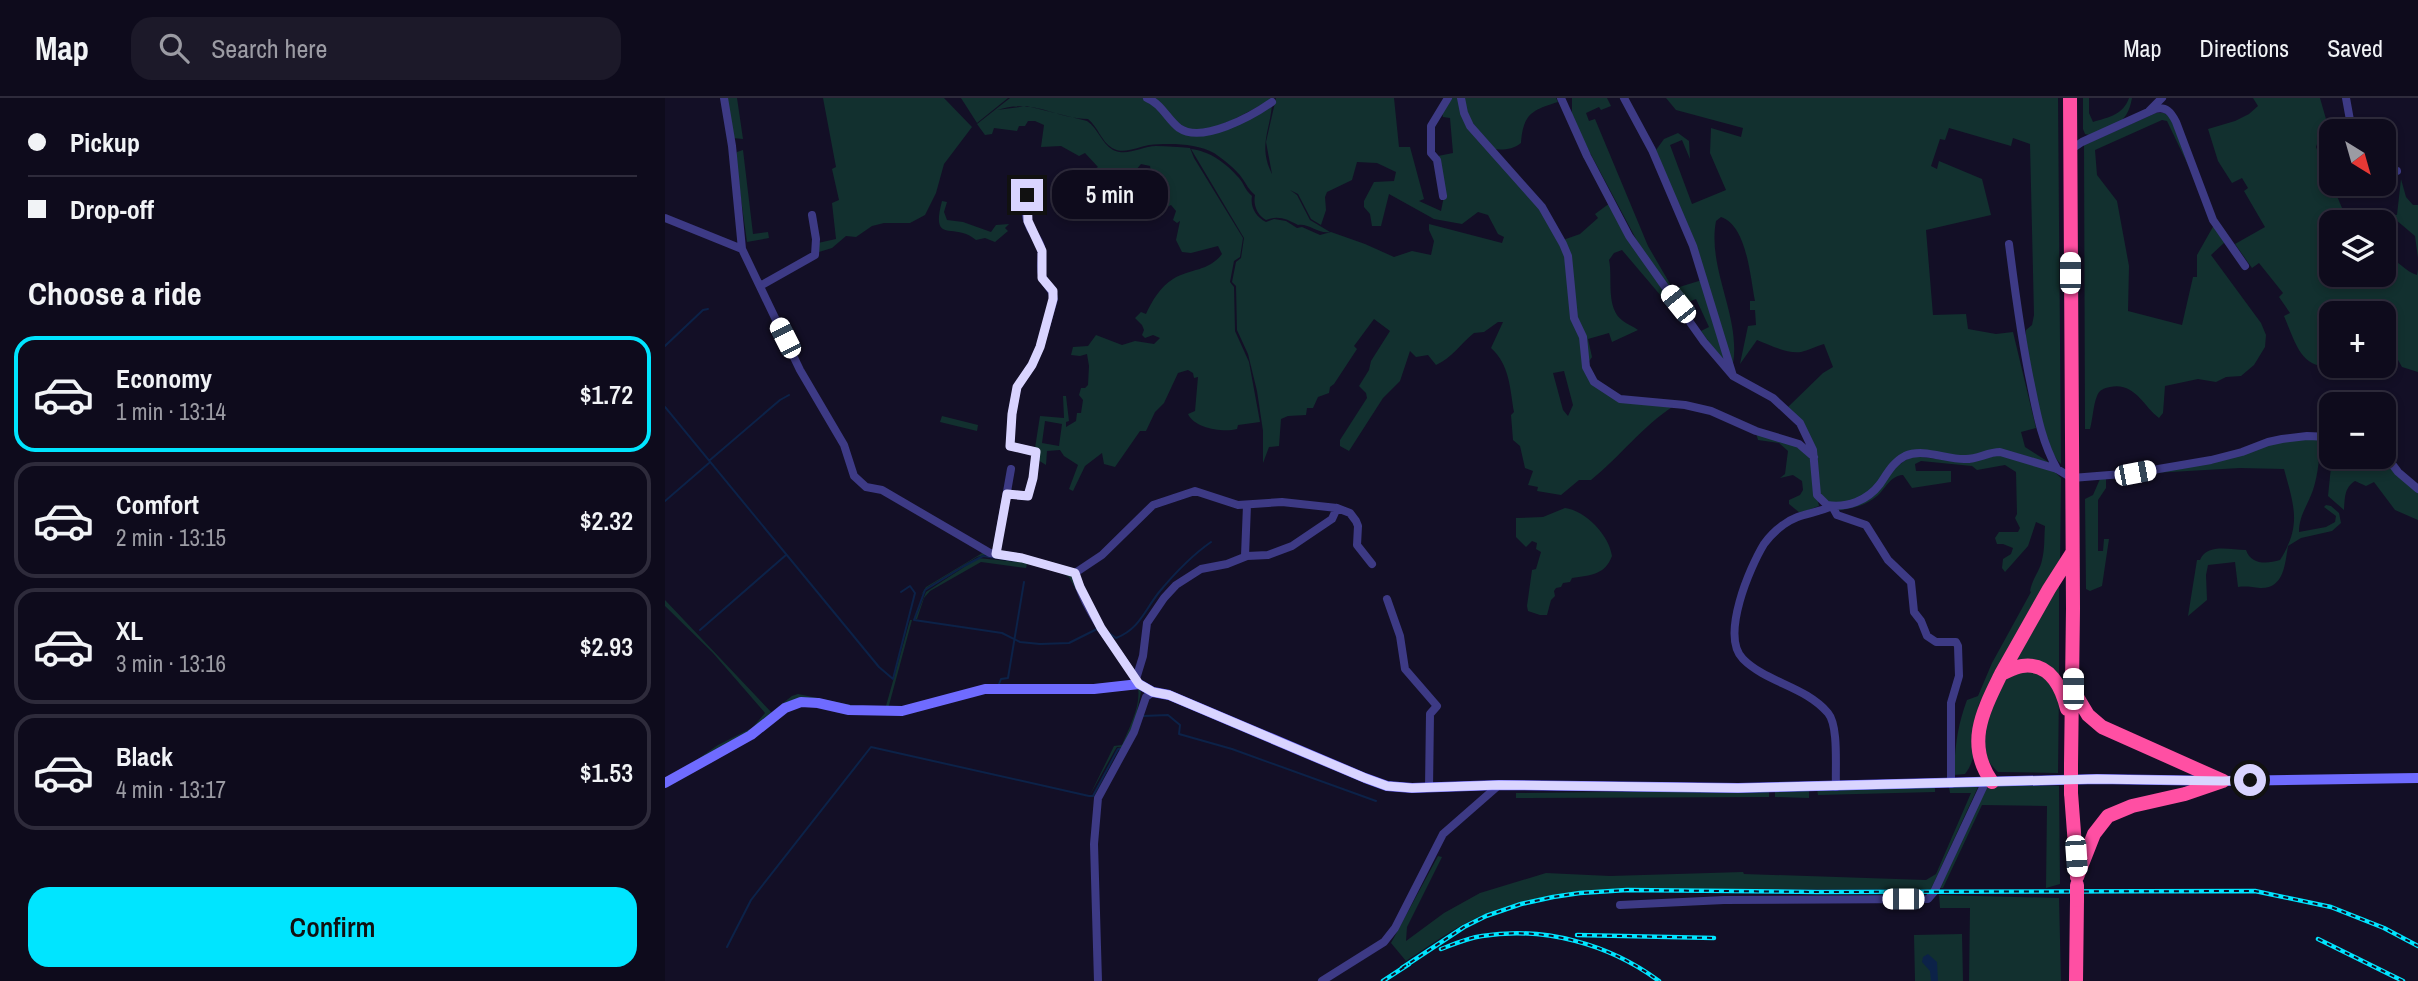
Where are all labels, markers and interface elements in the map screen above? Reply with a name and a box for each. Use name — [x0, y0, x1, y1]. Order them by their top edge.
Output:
search box — [131, 17, 621, 80]
text: Map — [35, 26, 89, 70]
icon: search — [155, 29, 193, 67]
text: Search here — [211, 31, 327, 66]
text: Map — [2123, 32, 2161, 64]
text: Directions — [2199, 32, 2289, 64]
text: Saved — [2327, 32, 2383, 64]
north arrow — [2319, 119, 2396, 196]
map controls — [2319, 119, 2396, 469]
text: Pickup — [70, 125, 140, 160]
callout: 5 min — [1051, 170, 1167, 220]
route end — [1011, 179, 1043, 211]
text: 5 min — [1086, 179, 1134, 210]
text: Drop-off — [70, 192, 154, 227]
button: layers — [2319, 210, 2396, 287]
car — [2060, 252, 2081, 294]
text: Choose a ride — [28, 272, 202, 315]
car — [1657, 281, 1700, 327]
button: + — [2319, 301, 2396, 378]
car — [767, 315, 804, 361]
text: Economy — [116, 361, 212, 396]
icon: car — [32, 363, 95, 426]
text: $1.72 — [580, 377, 633, 412]
button: − — [2319, 392, 2396, 469]
text: 1 min · 13:14 — [116, 396, 226, 427]
car — [2113, 459, 2158, 487]
text: Comfort — [116, 487, 199, 522]
icon: car — [32, 489, 95, 552]
text: $2.32 — [580, 503, 633, 538]
text: 2 min · 13:15 — [116, 522, 226, 553]
text: XL — [116, 613, 143, 648]
icon: car — [32, 615, 95, 678]
text: $2.93 — [580, 629, 633, 664]
text: 3 min · 13:16 — [116, 648, 226, 679]
car — [2063, 668, 2084, 710]
text: Black — [116, 739, 173, 774]
icon: car — [32, 741, 95, 804]
text: $1.53 — [580, 755, 633, 790]
route start — [2234, 764, 2266, 796]
text: 4 min · 13:17 — [116, 774, 226, 805]
car — [2065, 834, 2088, 878]
button: Confirm — [28, 887, 637, 967]
car — [1883, 889, 1925, 910]

